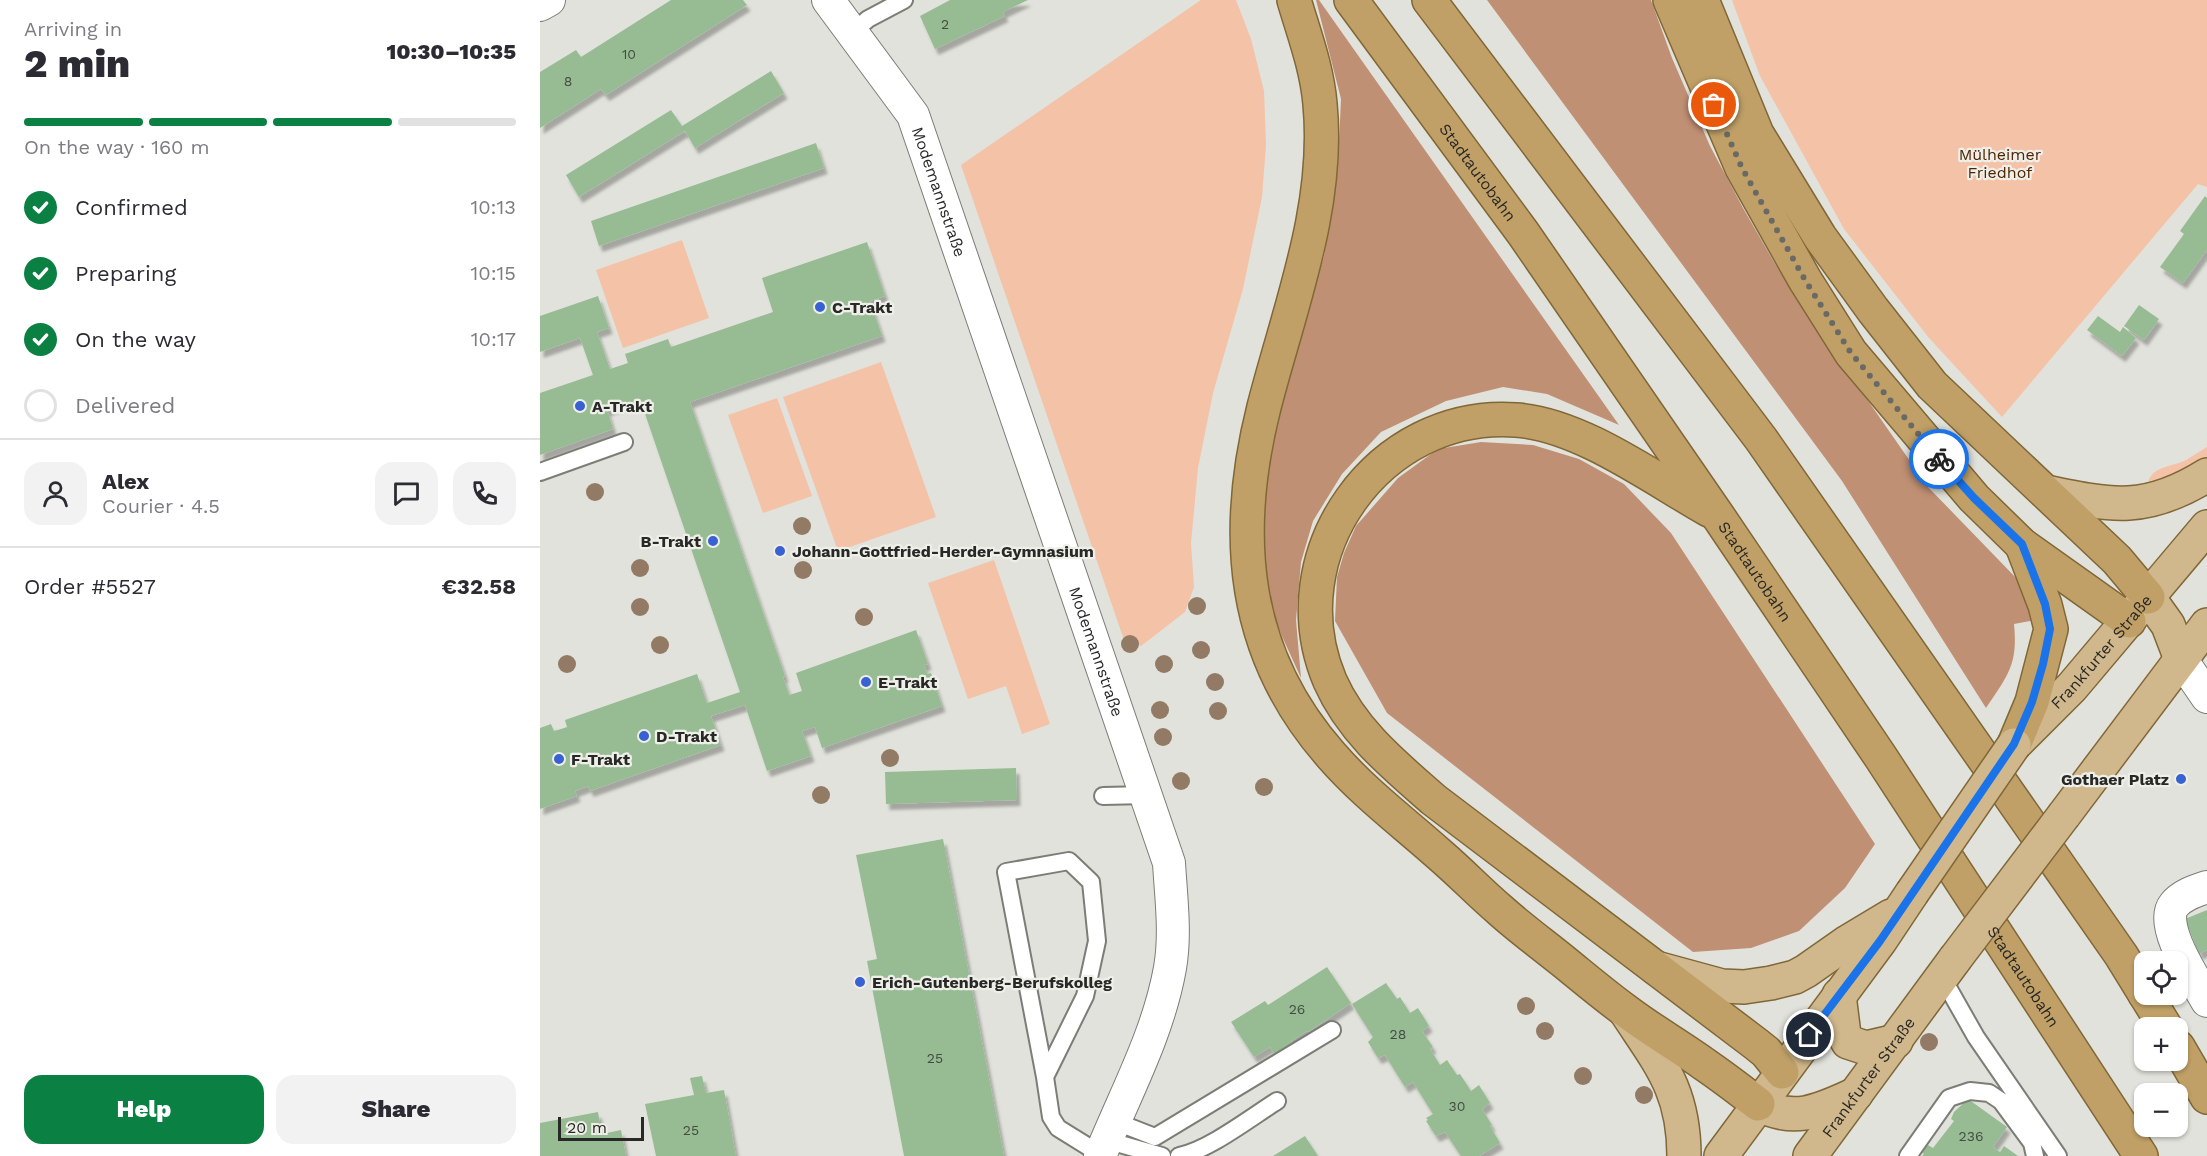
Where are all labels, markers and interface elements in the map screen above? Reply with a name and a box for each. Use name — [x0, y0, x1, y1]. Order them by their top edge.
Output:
house number: 2 — [941, 16, 949, 32]
text: Arriving in — [24, 17, 122, 41]
text: 10:30–10:35 — [386, 39, 516, 64]
text: 2 min — [24, 41, 130, 86]
house number: 10 — [622, 46, 636, 62]
house number: 8 — [564, 73, 572, 89]
pin — [1688, 79, 1739, 130]
icon: bag — [1697, 88, 1730, 121]
street label: Stadtautobahn — [1435, 120, 1520, 225]
street label: Modemannstraße — [908, 124, 970, 259]
text: On the way · 160 m — [24, 135, 209, 159]
park label: Mülheimer Friedhof — [1959, 145, 2042, 182]
icon: check — [24, 191, 57, 224]
text: Confirmed — [75, 195, 188, 220]
text: 10:13 — [470, 195, 516, 219]
icon: check — [24, 257, 57, 290]
text: Preparing — [75, 261, 176, 286]
text: 10:15 — [470, 261, 516, 285]
place label: C-Trakt — [832, 298, 892, 317]
marker: C-Trakt — [813, 300, 827, 314]
icon: check — [24, 323, 57, 356]
text: On the way — [75, 327, 196, 352]
text: 10:17 — [471, 327, 516, 351]
text: Delivered — [75, 393, 175, 418]
place label: A-Trakt — [592, 397, 652, 416]
marker: A-Trakt — [573, 399, 587, 413]
courier — [1909, 429, 1969, 489]
icon: bike — [1923, 443, 1956, 476]
button: person — [24, 462, 87, 525]
button: chat — [375, 462, 438, 525]
button: phone — [453, 462, 516, 525]
text: Alex — [102, 469, 149, 494]
text: Courier · 4.5 — [102, 494, 220, 518]
street label: Stadtautobahn — [1714, 518, 1796, 625]
place label: B-Trakt — [641, 532, 701, 551]
marker: B-Trakt — [706, 534, 720, 548]
place label: Johann-Gottfried-Herder-Gymnasium — [792, 542, 1094, 561]
marker: Johann-Gottfried-Herder-Gymnasium — [773, 544, 787, 558]
text: Order #5527 — [24, 574, 156, 599]
text: €32.58 — [441, 574, 516, 599]
street label: Modemannstraße — [1065, 584, 1127, 719]
street label: Frankfurter Straße — [2047, 591, 2156, 713]
place label: E-Trakt — [878, 673, 937, 692]
marker: E-Trakt — [859, 675, 873, 689]
place label: D-Trakt — [656, 727, 717, 746]
marker: D-Trakt — [637, 729, 651, 743]
place label: F-Trakt — [571, 750, 630, 769]
marker: F-Trakt — [552, 752, 566, 766]
place label: Gothaer Platz — [2061, 770, 2169, 789]
marker: Gothaer Platz — [2174, 772, 2188, 786]
street label: Stadtautobahn — [1983, 922, 2063, 1031]
map controls — [2134, 951, 2188, 1137]
button: locate — [2134, 951, 2188, 1005]
place label: Erich-Gutenberg-Berufskolleg — [872, 973, 1112, 992]
marker: Erich-Gutenberg-Berufskolleg — [853, 975, 867, 989]
house number: 26 — [1289, 1001, 1305, 1017]
pin — [1783, 1009, 1834, 1060]
street label: Frankfurter Straße — [1818, 1013, 1919, 1141]
button: + — [2134, 1017, 2188, 1071]
icon: home — [1792, 1018, 1825, 1051]
house number: 28 — [1390, 1026, 1406, 1042]
house number: 25 — [927, 1050, 943, 1066]
button: Help — [24, 1075, 264, 1144]
button: Share — [276, 1075, 516, 1144]
button: − — [2134, 1083, 2188, 1137]
house number: 30 — [1449, 1098, 1465, 1114]
scale bar — [558, 1114, 644, 1142]
text: 20 m — [567, 1118, 607, 1137]
house number: 25 — [683, 1122, 699, 1138]
house number: 236 — [1959, 1128, 1983, 1144]

